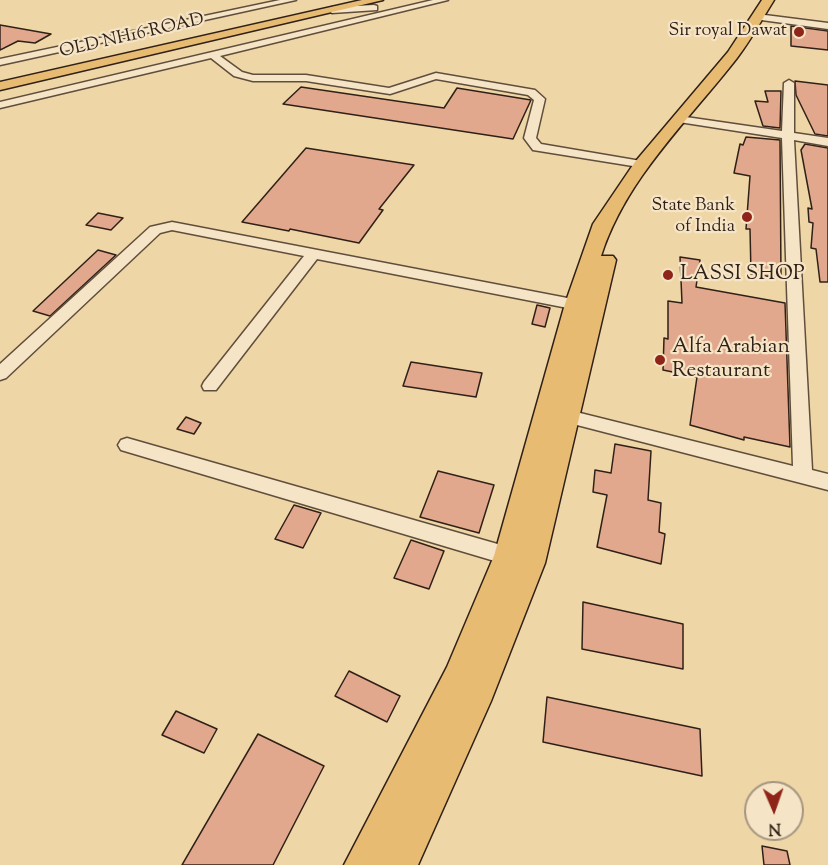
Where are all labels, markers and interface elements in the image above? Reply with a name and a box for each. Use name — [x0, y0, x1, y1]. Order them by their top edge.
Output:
street label: OLD NH16 ROAD — [58, 10, 206, 64]
place label: Sir royal Dawat — [668, 21, 787, 43]
marker: Sir royal Dawat — [792, 25, 806, 39]
place label: State Bank of India — [652, 196, 735, 238]
marker: State Bank of India — [740, 210, 754, 224]
place label: LASSI SHOP — [680, 262, 805, 288]
marker: LASSI SHOP — [661, 268, 675, 282]
place label: Alfa Arabian Restaurant — [672, 335, 790, 385]
marker: Alfa Arabian Restaurant — [653, 353, 667, 367]
north arrow — [744, 781, 804, 841]
text: N — [768, 816, 781, 839]

